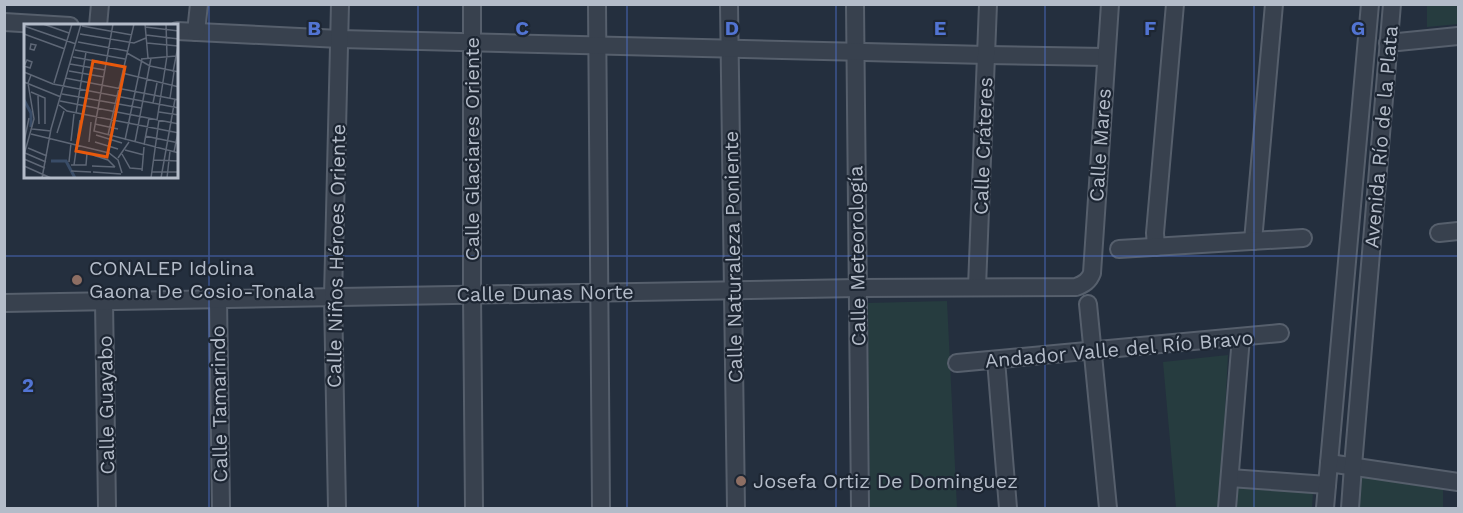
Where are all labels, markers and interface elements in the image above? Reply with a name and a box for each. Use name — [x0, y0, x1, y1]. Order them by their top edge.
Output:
text: B — [307, 16, 321, 40]
text: C — [515, 16, 529, 40]
text: D — [725, 16, 739, 40]
text: E — [934, 16, 946, 40]
text: F — [1144, 16, 1156, 40]
text: G — [1351, 16, 1365, 40]
inset map — [24, 24, 178, 178]
street label: Avenida Río de la Plata — [1359, 25, 1403, 249]
street label: Calle Glaciares Oriente — [460, 37, 484, 261]
street label: Calle Cráteres — [969, 77, 997, 215]
street label: Calle Mares — [1084, 87, 1116, 203]
street label: Calle Niños Héroes Oriente — [322, 124, 350, 388]
street label: Calle Naturaleza Poniente — [719, 131, 747, 383]
street label: Calle Meteorología — [843, 165, 871, 347]
place label: CONALEP Idolina Gaona De Cosio-Tonala — [89, 256, 315, 303]
marker: CONALEP Idolina Gaona De Cosio-Tonala — [70, 273, 84, 287]
street label: Calle Dunas Norte — [456, 279, 634, 307]
street label: Calle Tamarindo — [206, 325, 232, 483]
street label: Andador Valle del Río Bravo — [984, 325, 1254, 373]
street label: Calle Guayabo — [93, 335, 119, 475]
text: 2 — [22, 373, 34, 397]
place label: Josefa Ortiz De Dominguez — [753, 469, 1018, 493]
marker: Josefa Ortiz De Dominguez — [734, 474, 748, 488]

